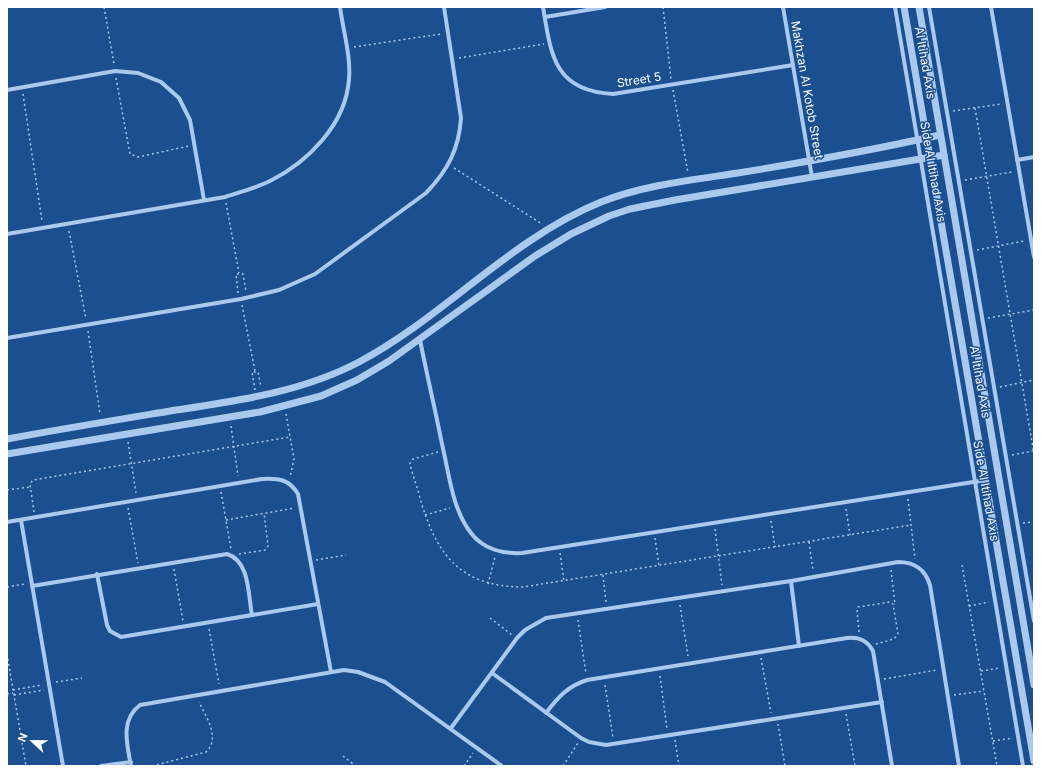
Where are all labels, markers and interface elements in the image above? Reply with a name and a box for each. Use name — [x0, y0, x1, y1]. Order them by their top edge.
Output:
street label: Makhzan Al Kotob Street — [788, 20, 827, 160]
street label: Al Itihad Axis — [912, 25, 939, 100]
street label: Street 5 — [616, 69, 662, 90]
street label: Side Al Itihad Axis — [917, 121, 950, 223]
street label: Al Itihad Axis — [967, 344, 994, 419]
street label: Side Al Itihad Axis — [970, 440, 1003, 542]
north arrow — [12, 721, 52, 761]
text: N — [15, 731, 31, 744]

